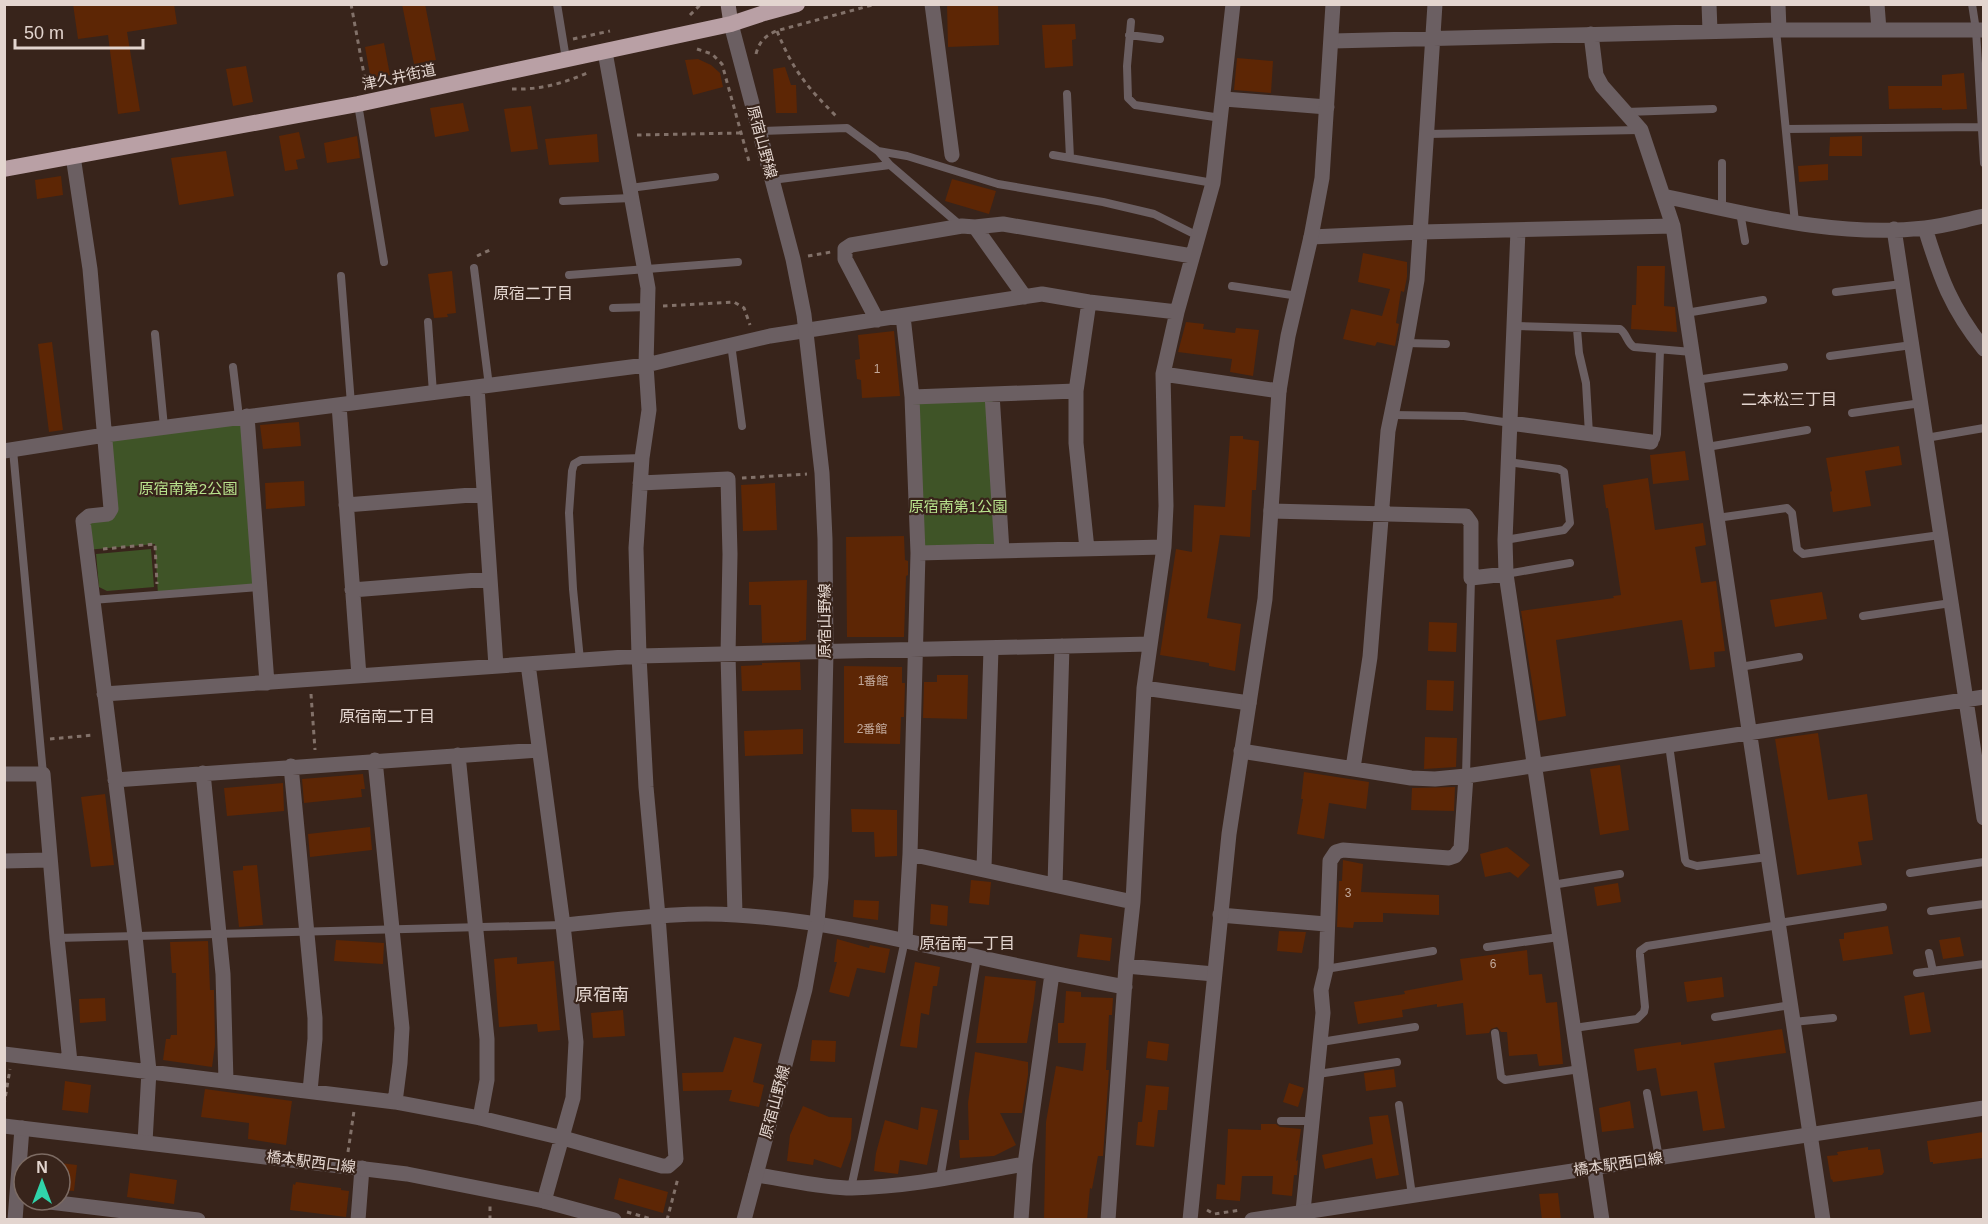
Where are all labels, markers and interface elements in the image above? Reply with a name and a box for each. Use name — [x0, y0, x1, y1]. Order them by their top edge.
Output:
scale bar — [15, 12, 142, 50]
text: 50 m — [24, 23, 64, 43]
street label: 津久井街道 — [360, 60, 437, 93]
street label: 原宿山野線 — [745, 103, 780, 180]
district label: 原宿二丁目 — [493, 285, 573, 302]
house number: 1 — [874, 362, 881, 376]
district label: 二本松三丁目 — [1741, 391, 1837, 408]
park label: 原宿南第2公園 — [139, 480, 237, 497]
park label: 原宿南第1公園 — [909, 498, 1007, 515]
street label: 原宿山野線 — [816, 583, 833, 659]
house number: 1番館 — [858, 674, 888, 688]
district label: 原宿南二丁目 — [339, 708, 435, 725]
house number: 2番館 — [857, 722, 887, 736]
house number: 3 — [1345, 886, 1352, 900]
district label: 原宿南一丁目 — [919, 935, 1015, 952]
house number: 6 — [1490, 957, 1497, 971]
district label: 原宿南 — [575, 985, 629, 1005]
street label: 原宿山野線 — [757, 1063, 792, 1140]
street label: 橋本駅西口線 — [265, 1148, 357, 1175]
street label: 橋本駅西口線 — [1572, 1149, 1664, 1178]
north arrow — [12, 1152, 72, 1212]
text: N — [36, 1159, 48, 1176]

